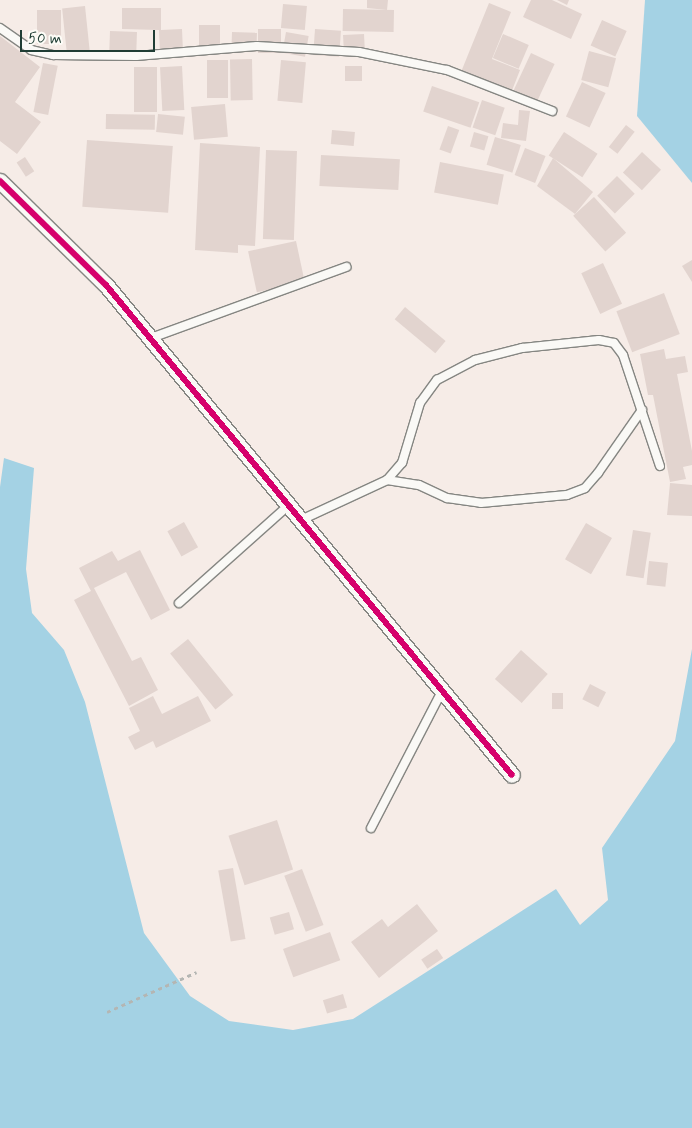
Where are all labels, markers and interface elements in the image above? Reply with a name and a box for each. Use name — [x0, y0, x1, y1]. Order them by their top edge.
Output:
scale bar — [22, 20, 158, 52]
text: 50 m — [28, 29, 62, 49]

